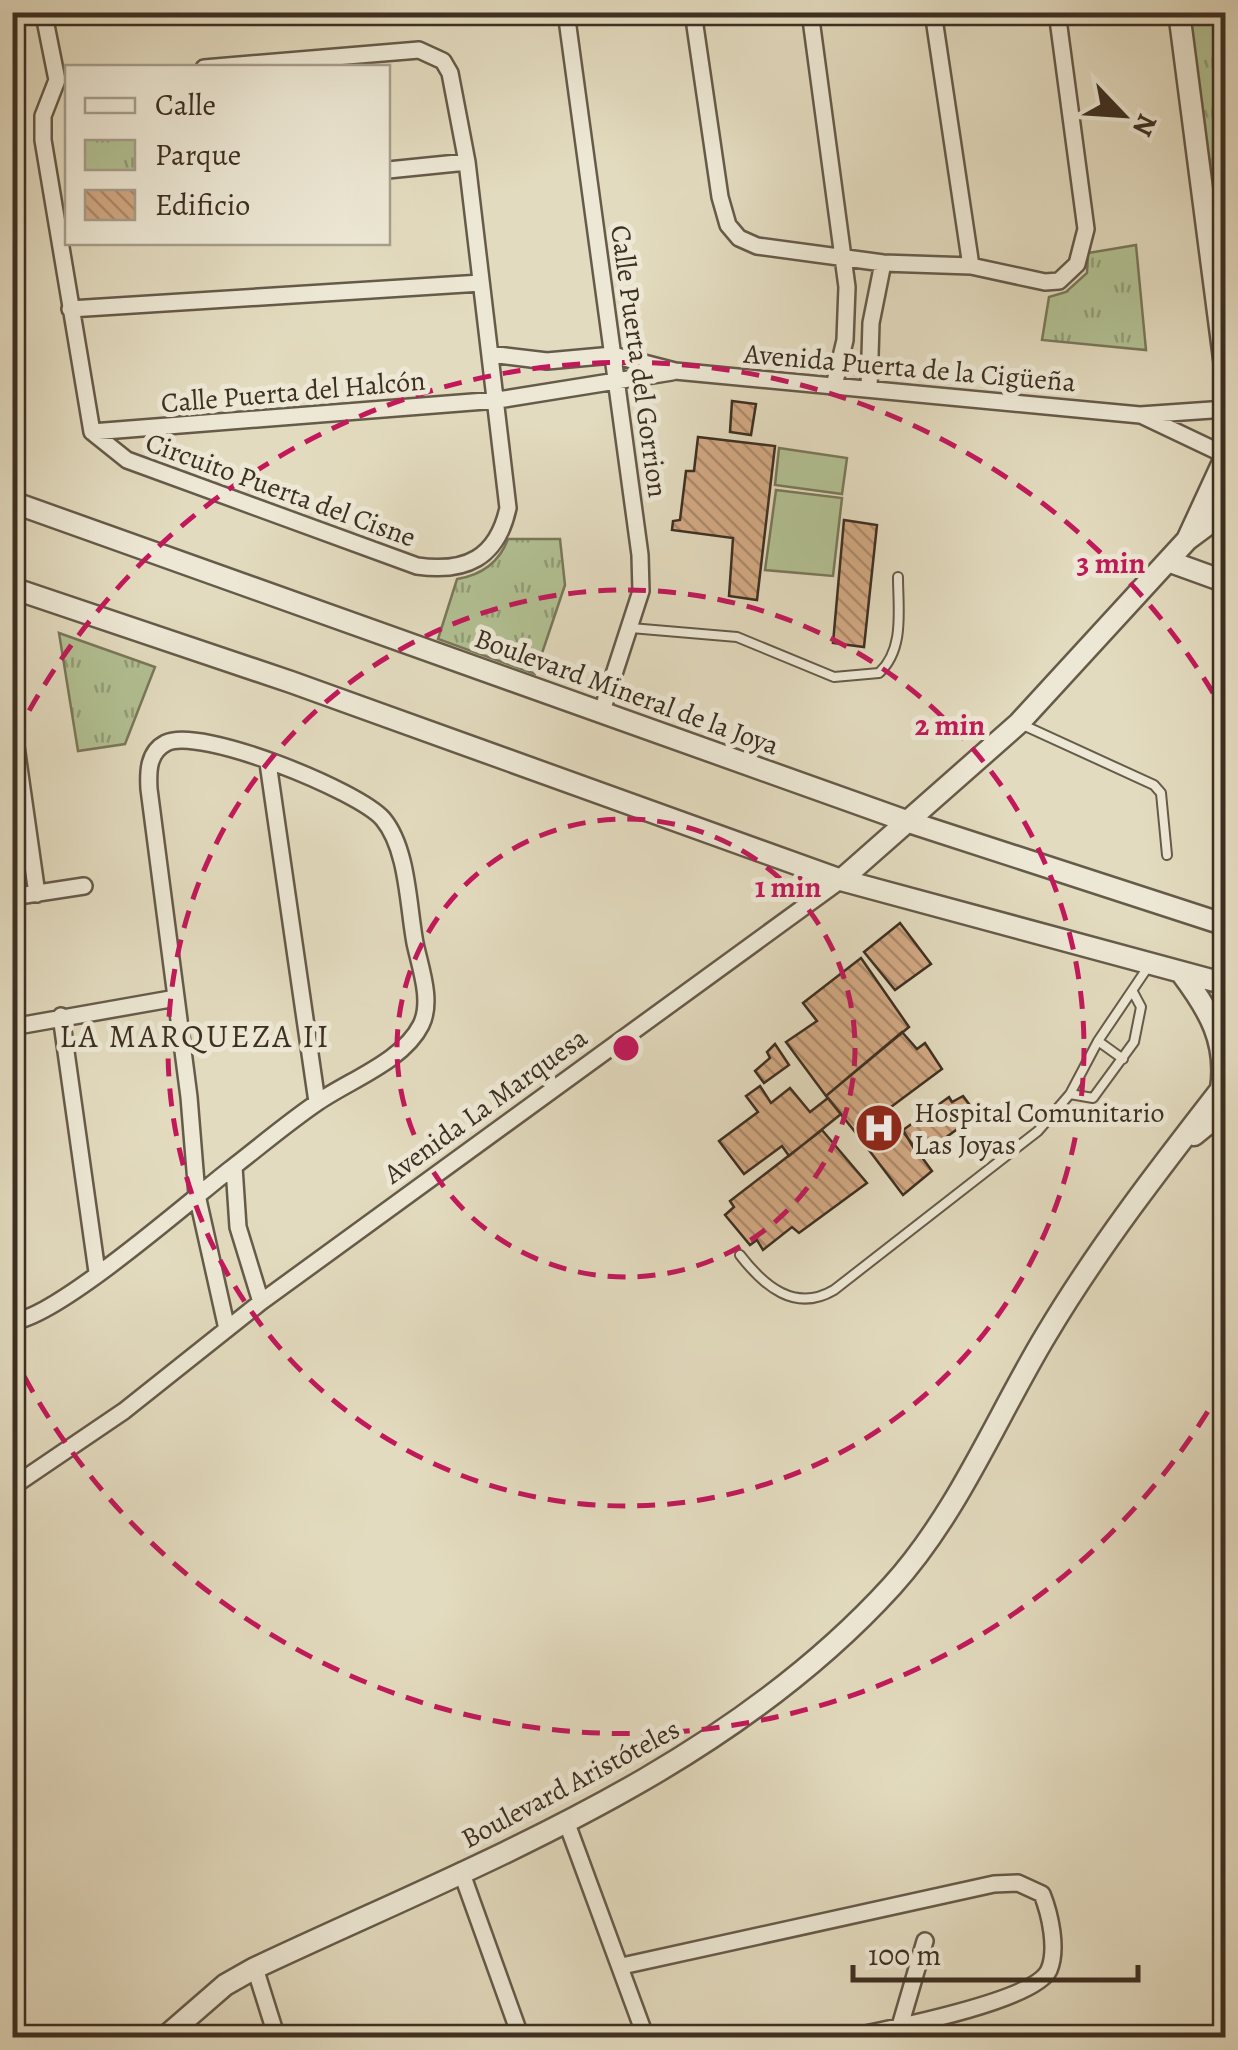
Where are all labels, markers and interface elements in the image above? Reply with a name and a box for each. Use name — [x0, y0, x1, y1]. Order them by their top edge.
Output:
legend — [65, 65, 390, 245]
north arrow — [1073, 65, 1173, 165]
text: Calle — [155, 85, 216, 125]
text: N — [1123, 108, 1166, 142]
text: Parque — [155, 135, 241, 175]
text: Edificio — [155, 185, 250, 225]
street label: Calle Puerta del Gorrion — [601, 223, 677, 500]
street label: Avenida Puerta de la Cigüeña — [741, 334, 1077, 401]
street label: Calle Puerta del Halcón — [159, 362, 427, 422]
street label: Circuito Puerta del Cisne — [140, 423, 421, 556]
text: 3 min — [1077, 543, 1146, 583]
street label: Boulevard Mineral de la Joya — [469, 619, 784, 765]
text: 2 min — [915, 705, 985, 745]
text: 1 min — [755, 867, 821, 907]
district label: LA MARQUEZA II — [59, 1014, 331, 1058]
street label: Avenida La Marquesa — [375, 1019, 595, 1193]
centre of rings — [608, 1030, 644, 1066]
place label: Hospital Comunitario Las Joyas — [914, 1094, 1165, 1164]
hospital icon: Hospital Comunitario Las Joyas — [853, 1102, 905, 1154]
street label: Boulevard Aristóteles — [455, 1710, 686, 1858]
scale bar — [853, 1920, 1138, 1982]
text: 100 m — [868, 1935, 941, 1975]

